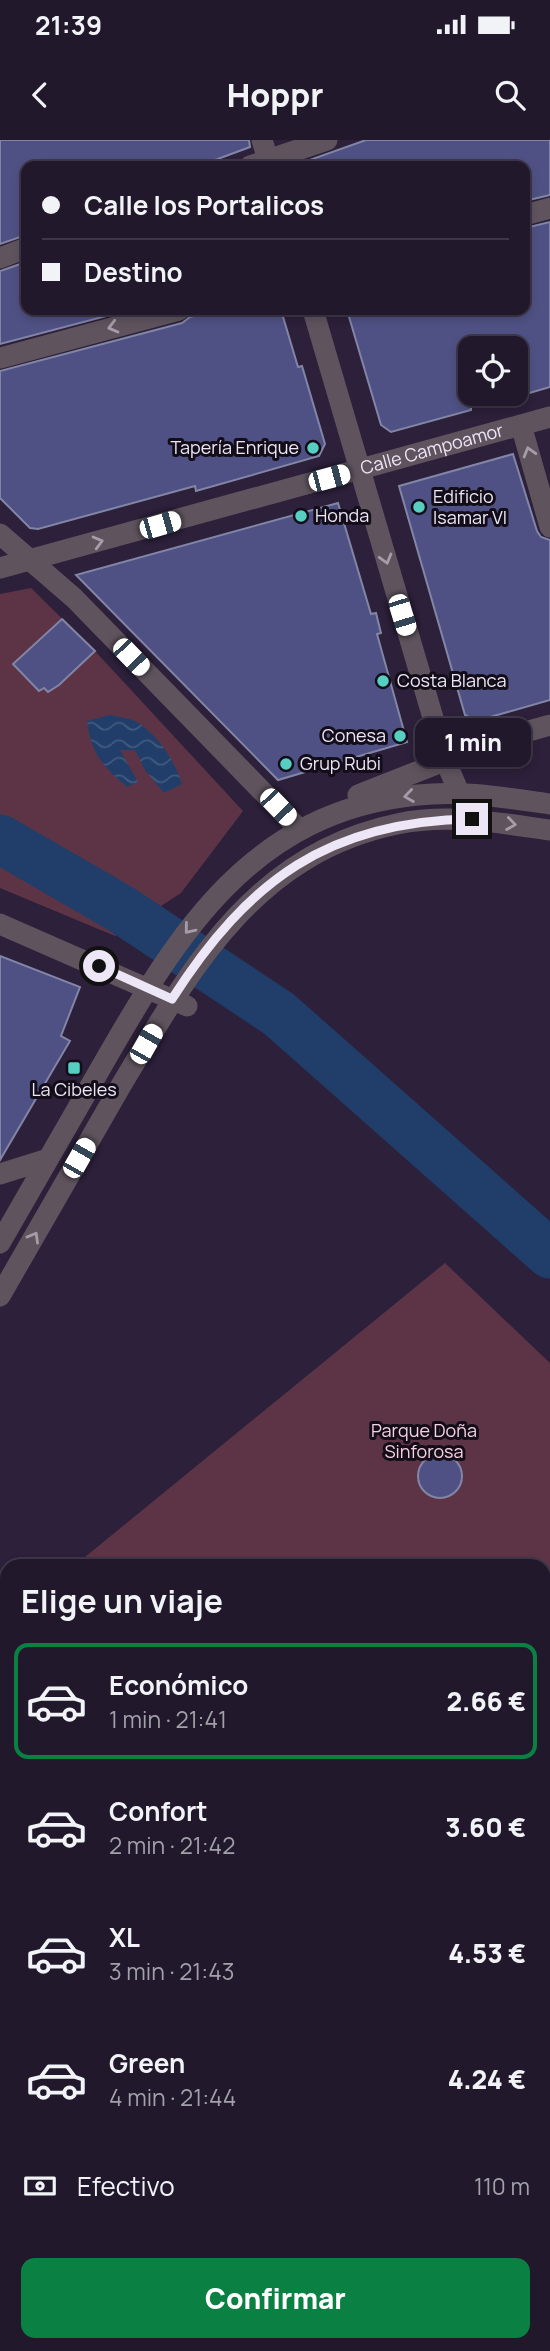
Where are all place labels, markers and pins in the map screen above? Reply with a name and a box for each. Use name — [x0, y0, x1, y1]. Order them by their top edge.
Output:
place label: Tapería Enrique — [171, 435, 299, 459]
marker: Tapería Enrique — [305, 440, 321, 456]
place label: Edificio Isamar VI — [433, 484, 507, 529]
marker: Edificio Isamar VI — [411, 499, 427, 515]
place label: Honda — [315, 503, 369, 527]
marker: Honda — [293, 508, 309, 524]
place label: Costa Blanca — [397, 668, 506, 692]
marker: Costa Blanca — [375, 673, 391, 689]
place label: Conesa — [322, 723, 386, 747]
marker: Conesa — [392, 728, 408, 744]
place label: Grup Rubi — [300, 751, 381, 775]
marker: Grup Rubi — [278, 756, 294, 772]
marker: La Cibeles — [66, 1060, 82, 1076]
place label: La Cibeles — [31, 1077, 117, 1101]

